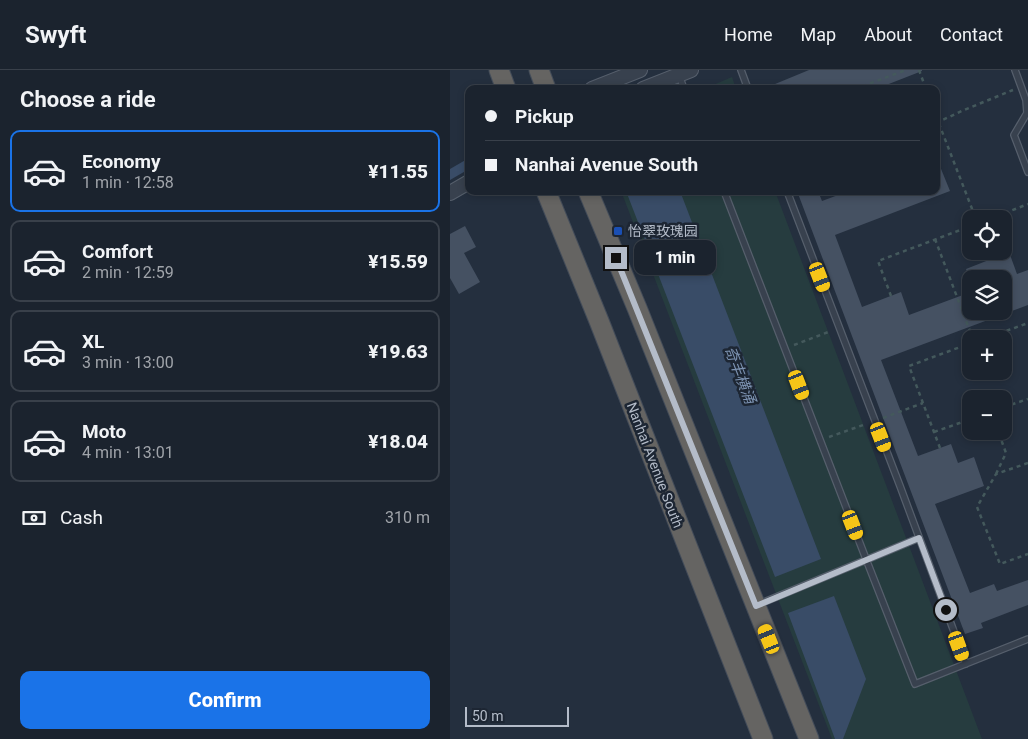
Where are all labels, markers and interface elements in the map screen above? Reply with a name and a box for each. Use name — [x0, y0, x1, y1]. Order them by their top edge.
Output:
text: Swyft — [25, 21, 86, 49]
text: Home — [724, 24, 773, 45]
text: Map — [801, 24, 836, 45]
text: About — [864, 24, 912, 45]
text: Contact — [940, 24, 1003, 45]
text: Choose a ride — [20, 87, 156, 112]
text: Pickup — [515, 105, 574, 128]
icon: car — [22, 149, 67, 194]
text: Economy — [82, 150, 161, 173]
text: Nanhai Avenue South — [515, 153, 698, 176]
text: ¥11.55 — [368, 160, 428, 183]
text: 1 min · 12:58 — [82, 173, 174, 192]
map controls — [962, 210, 1012, 440]
button: locate — [962, 210, 1012, 260]
place label: 怡翠玫瑰园 — [628, 223, 698, 239]
marker: 怡翠玫瑰园 — [612, 225, 624, 237]
icon: car — [22, 239, 67, 284]
text: Comfort — [82, 240, 153, 263]
callout: 1 min — [634, 240, 716, 276]
route end — [605, 247, 627, 269]
text: 1 min — [655, 248, 695, 267]
text: ¥15.59 — [368, 250, 428, 273]
car — [807, 260, 832, 294]
text: 2 min · 12:59 — [82, 263, 174, 282]
button: layers — [962, 270, 1012, 320]
icon: car — [22, 329, 67, 374]
text: XL — [82, 330, 104, 353]
button: + — [962, 330, 1012, 380]
text: ¥19.63 — [368, 340, 428, 363]
water label: 奇丰横涌 — [721, 344, 760, 408]
text: 3 min · 13:00 — [82, 353, 174, 372]
car — [786, 368, 811, 402]
button: − — [962, 390, 1012, 440]
street label: Nanhai Avenue South — [624, 400, 686, 530]
icon: car — [22, 419, 67, 464]
text: Moto — [82, 420, 126, 443]
car — [868, 420, 893, 454]
text: ¥18.04 — [368, 430, 428, 453]
text: 4 min · 13:01 — [82, 443, 174, 462]
icon: cash — [20, 504, 48, 532]
text: Cash — [60, 506, 103, 529]
text: 310 m — [385, 508, 430, 527]
car — [840, 508, 865, 542]
route start — [935, 599, 957, 621]
car — [756, 622, 781, 656]
car — [946, 629, 971, 663]
button: Confirm — [20, 671, 430, 729]
scale bar — [465, 704, 569, 727]
text: 50 m — [472, 708, 504, 724]

